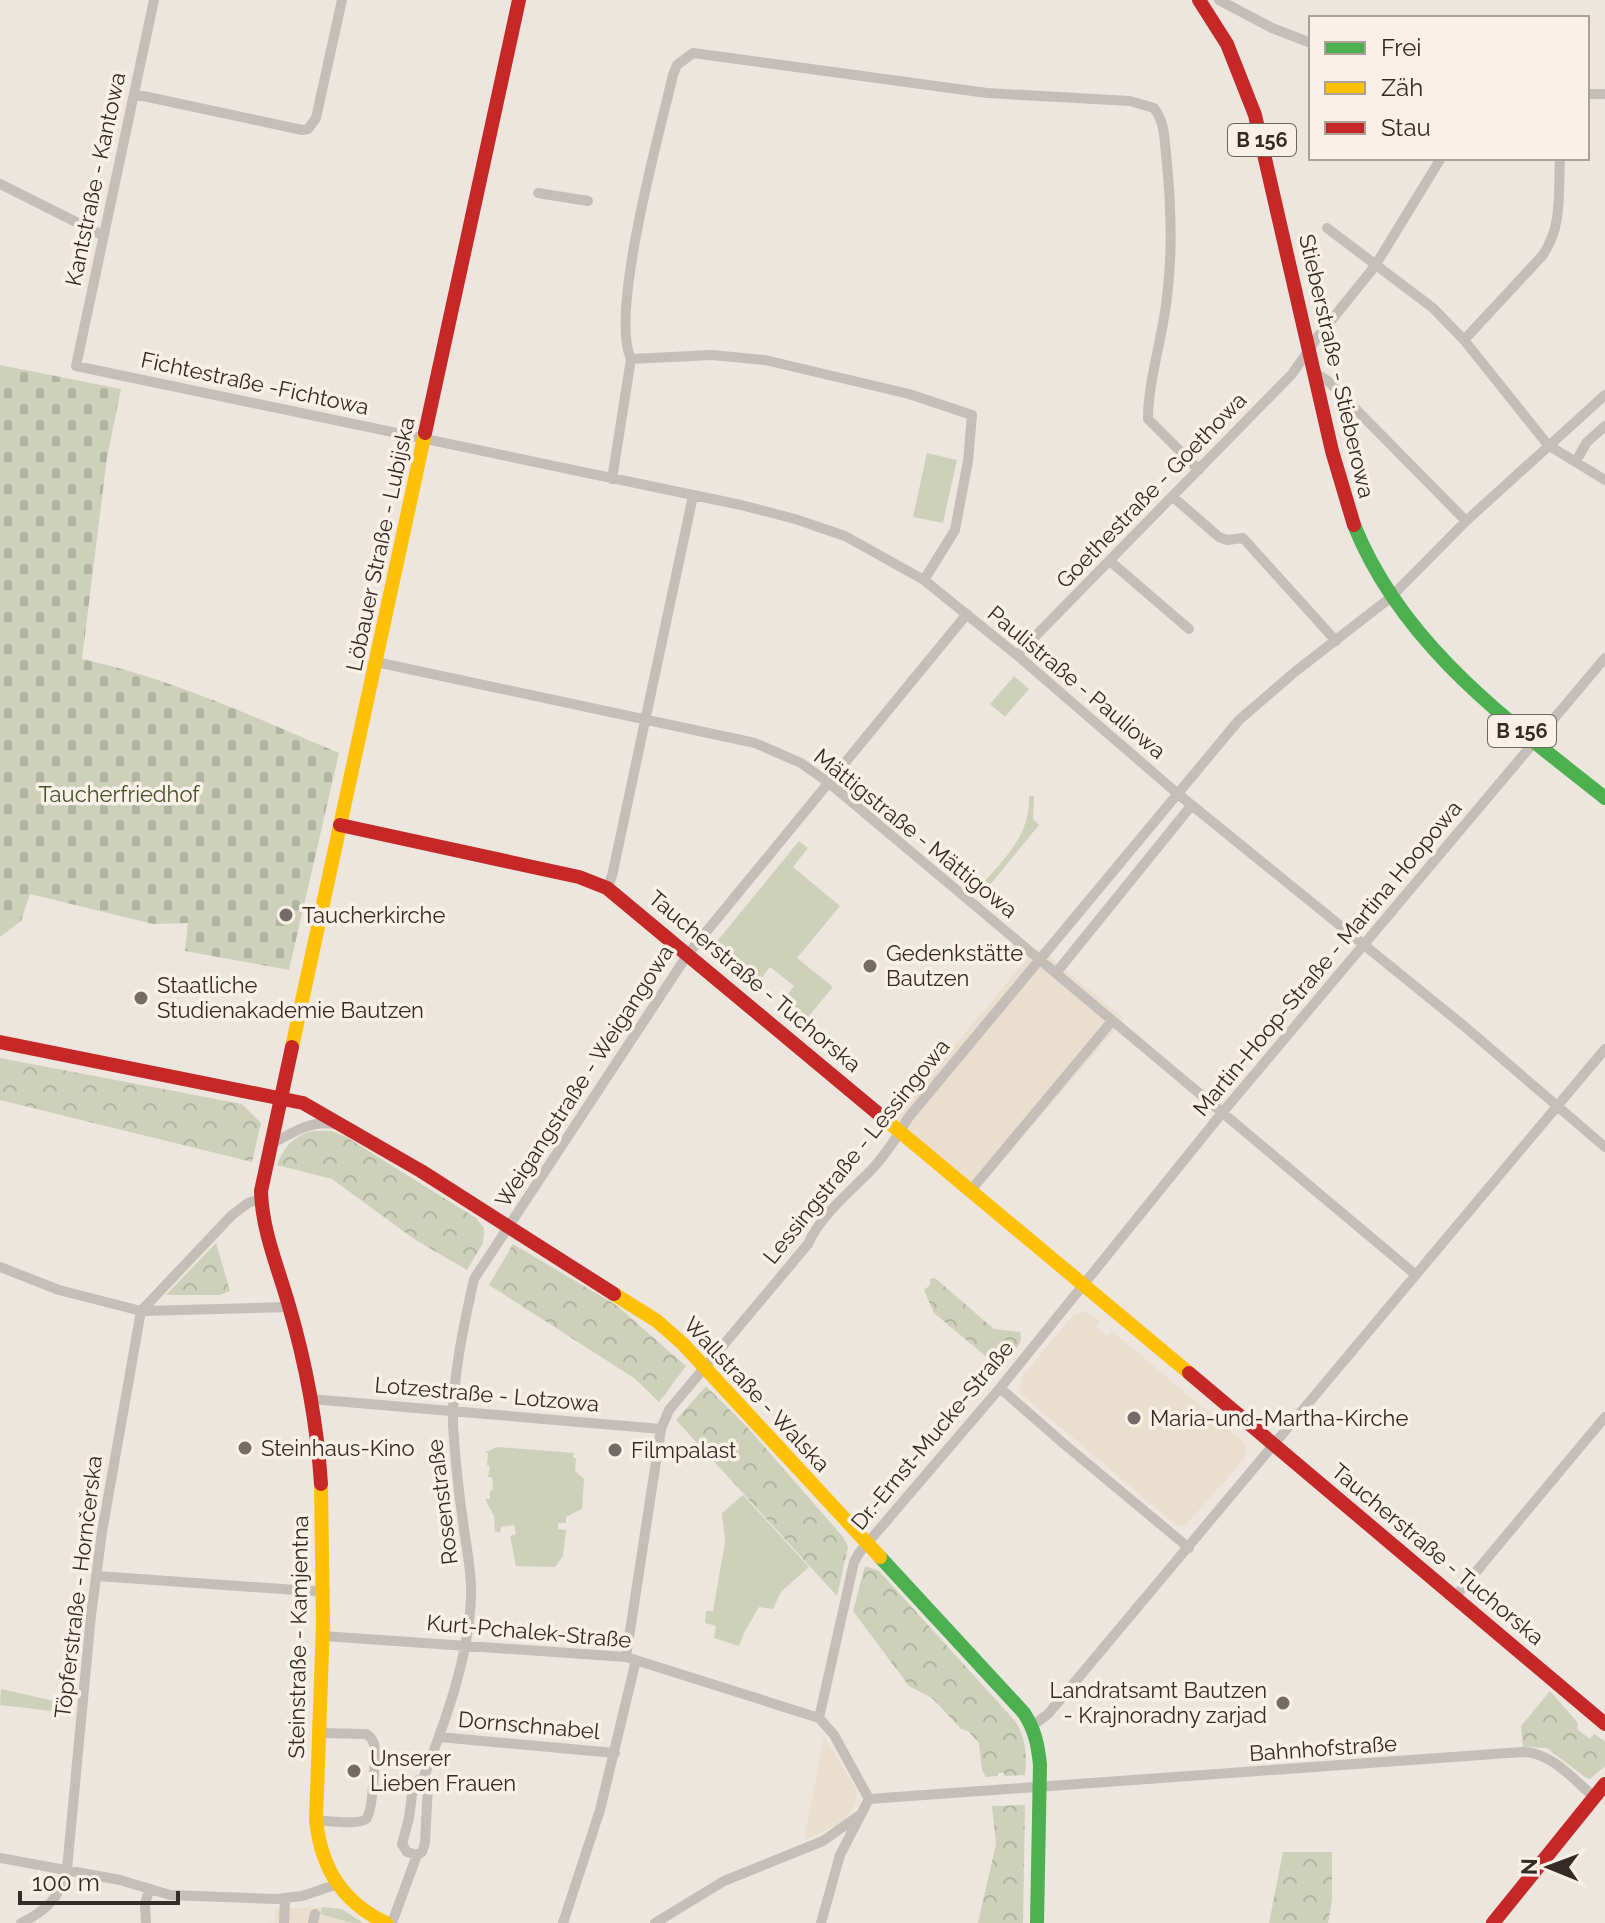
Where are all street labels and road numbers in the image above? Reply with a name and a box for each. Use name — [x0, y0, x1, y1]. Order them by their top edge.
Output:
street label: Kantstraße - Kantowa — [60, 70, 130, 288]
road number: B 156 — [1228, 124, 1296, 156]
street label: Stieberstraße - Stieberowa — [1294, 232, 1380, 500]
street label: Fichtestraße -Fichtowa — [139, 346, 371, 420]
street label: Goethestraße - Goethowa — [1051, 387, 1251, 593]
street label: Löbauer Straße - Lubijska — [340, 415, 420, 673]
street label: Paulistraße - Pauliowa — [983, 600, 1171, 764]
road number: B 156 — [1488, 715, 1556, 747]
street label: Mättigstraße - Mättigowa — [809, 743, 1023, 923]
street label: Martin-Hoop-Straße - Martina Hoopowa — [1187, 795, 1467, 1121]
street label: Taucherstraße - Tuchorska — [644, 885, 866, 1077]
street label: Weigangstraße - Weigangowa — [489, 940, 679, 1212]
street label: Lessingstraße - Lessingowa — [757, 1033, 955, 1269]
street label: Wallstraße - Walska — [679, 1311, 835, 1477]
street label: Dr.-Ernst-Mucke-Straße — [845, 1335, 1019, 1535]
street label: Lotzestraße - Lotzowa — [374, 1371, 600, 1417]
street label: Rosenstraße — [421, 1438, 463, 1566]
street label: Töpferstraße - Hornčerska — [49, 1454, 107, 1720]
street label: Taucherstraße - Tuchorska — [1327, 1458, 1549, 1650]
street label: Steinstraße - Kamjentna — [283, 1515, 313, 1759]
street label: Kurt-Pchalek-Straße — [425, 1609, 633, 1653]
street label: Dornschnabel — [457, 1706, 601, 1744]
street label: Bahnhofstraße — [1248, 1730, 1398, 1766]

